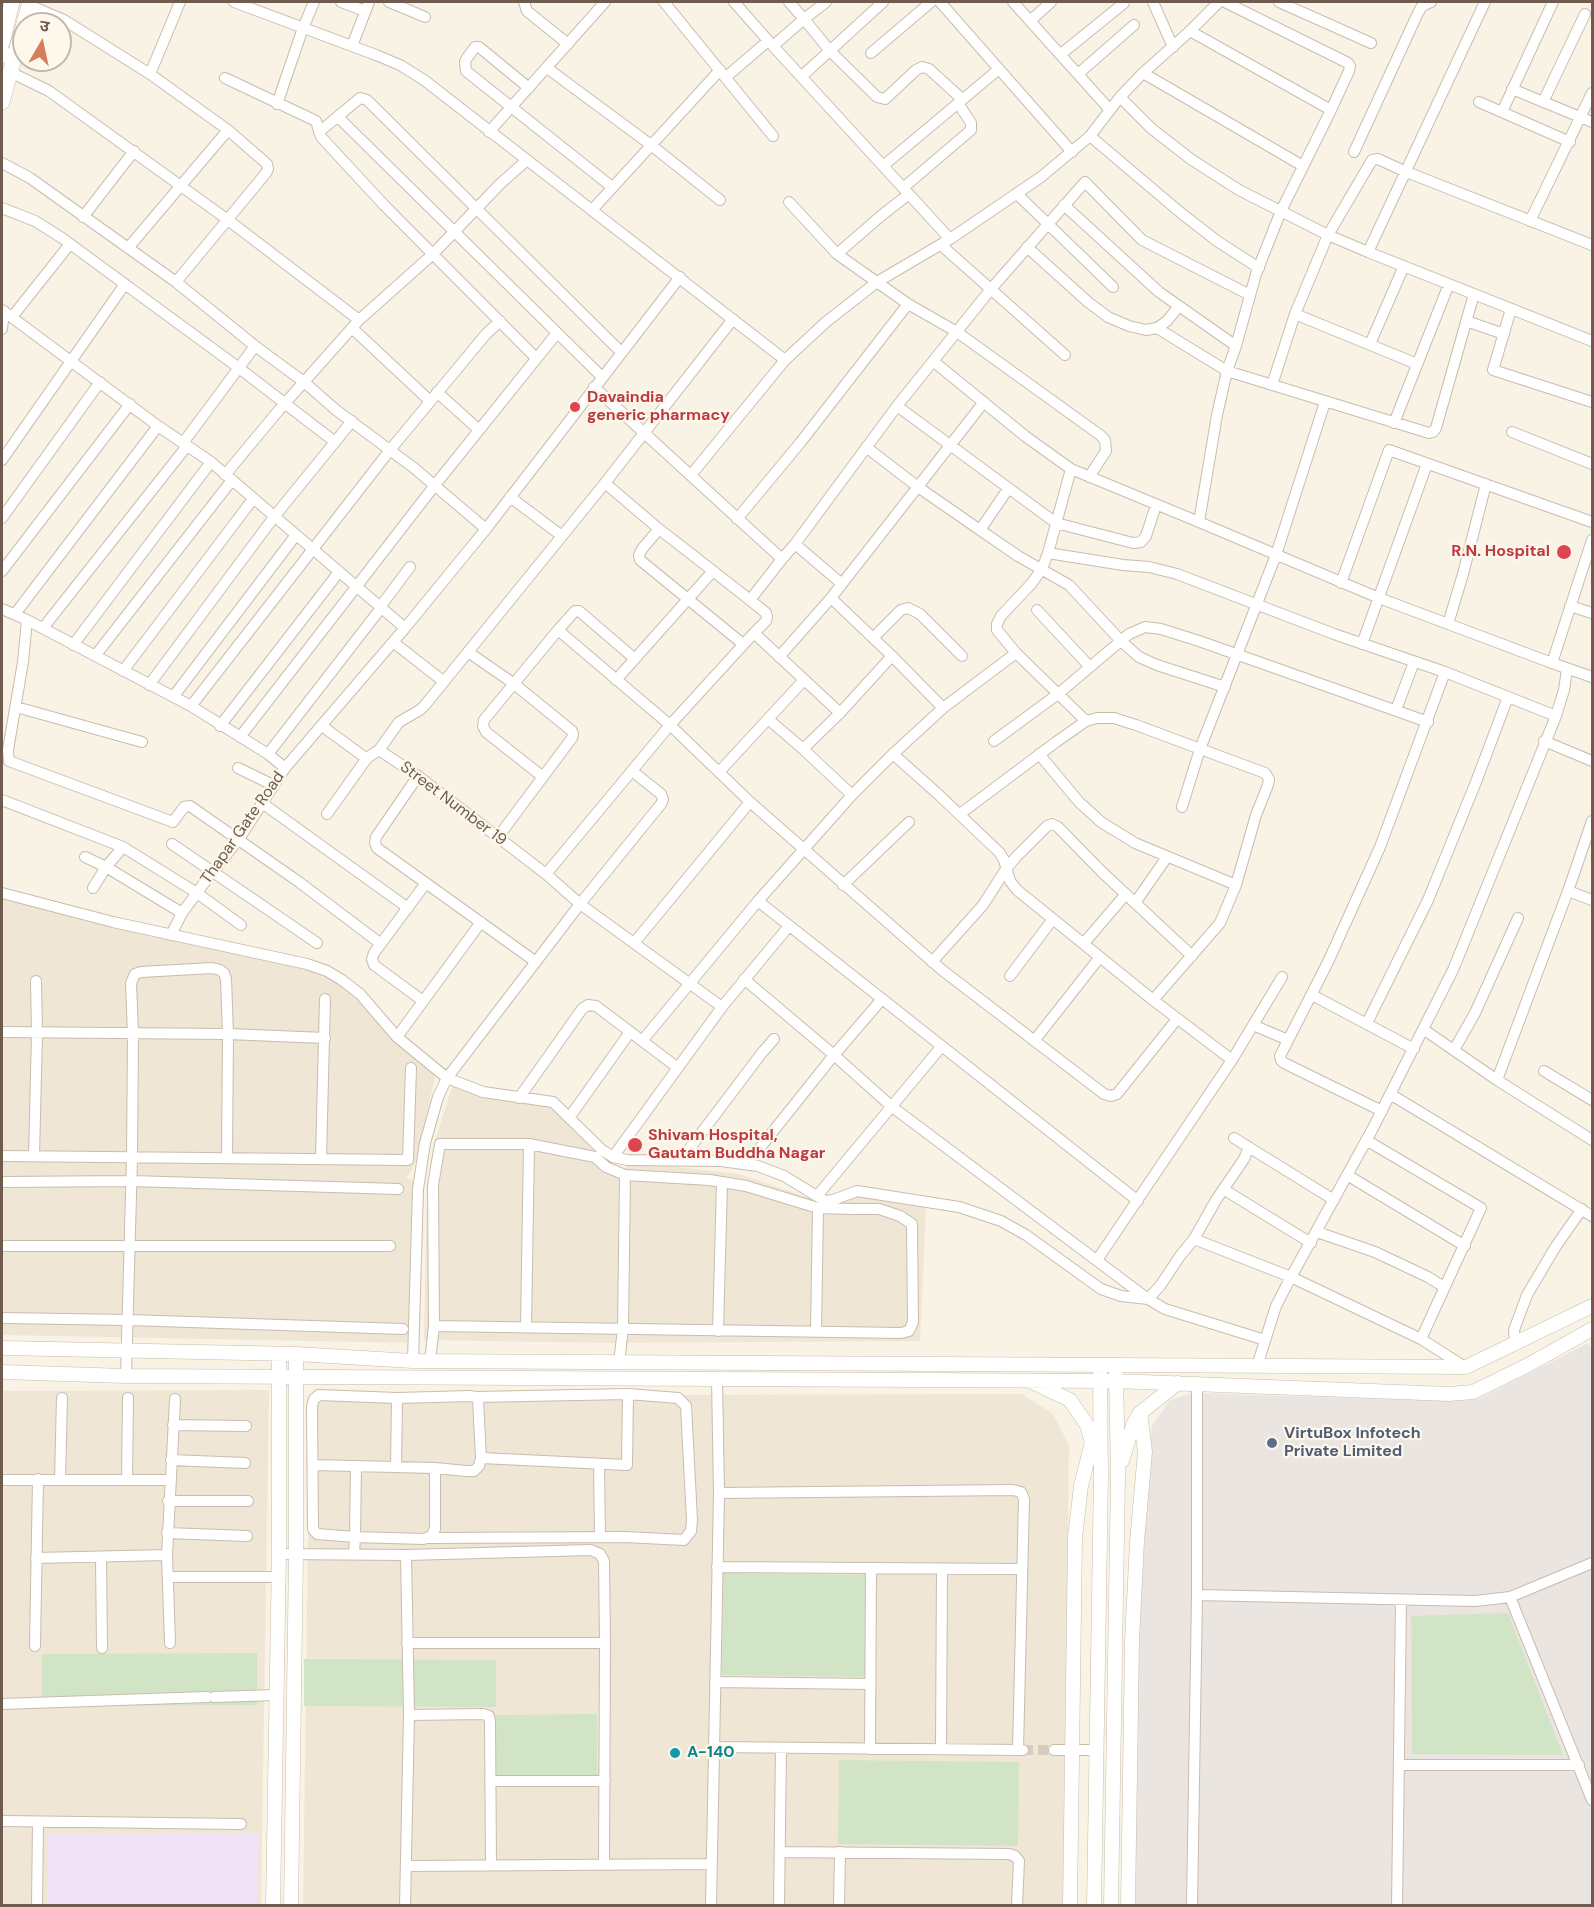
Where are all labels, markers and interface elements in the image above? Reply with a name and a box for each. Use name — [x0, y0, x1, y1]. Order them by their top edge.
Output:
north arrow — [12, 12, 72, 72]
text: उ — [38, 15, 51, 37]
place label: Davaindia generic pharmacy — [587, 388, 730, 426]
marker: Davaindia generic pharmacy — [568, 400, 582, 414]
place label: R.N. Hospital — [1451, 542, 1550, 562]
marker: R.N. Hospital — [1555, 543, 1573, 561]
street label: Street Number 19 — [396, 758, 510, 850]
street label: Thapar Gate Road — [197, 768, 289, 888]
place label: Shivam Hospital, Gautam Buddha Nagar — [648, 1126, 825, 1164]
marker: Shivam Hospital, Gautam Buddha Nagar — [626, 1136, 644, 1154]
place label: VirtuBox Infotech Private Limited — [1284, 1424, 1421, 1462]
marker: VirtuBox Infotech Private Limited — [1265, 1436, 1279, 1450]
place label: A-140 — [687, 1743, 735, 1763]
marker: A-140 — [668, 1746, 682, 1760]

